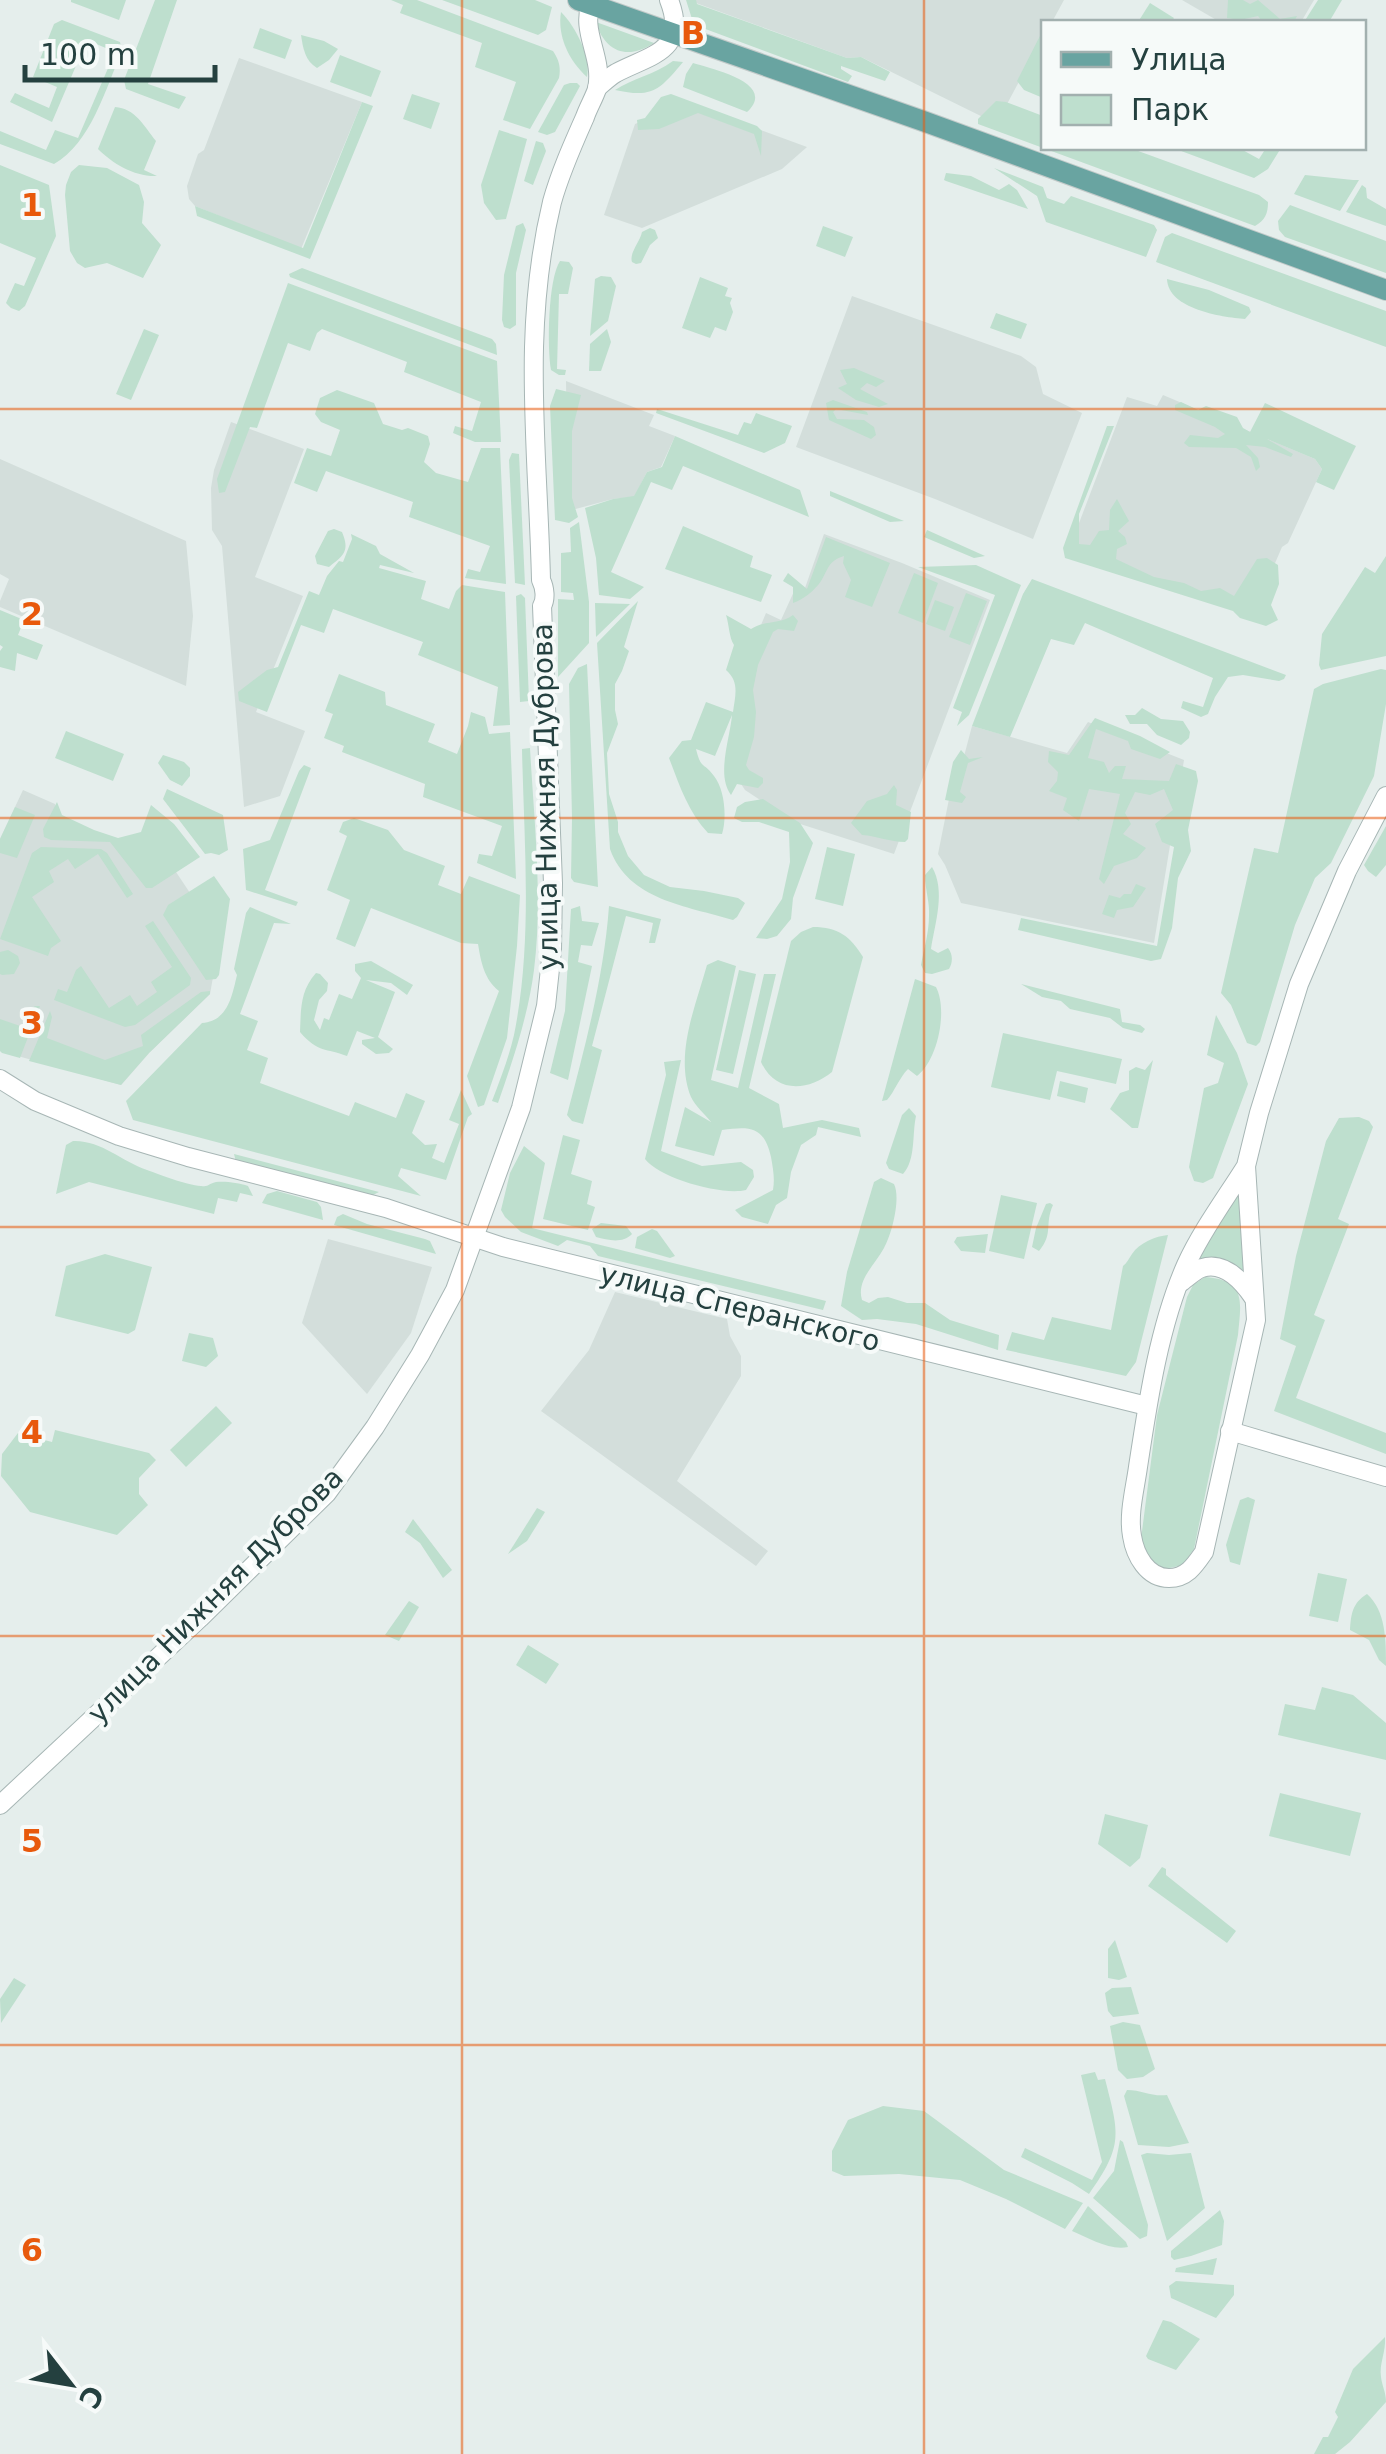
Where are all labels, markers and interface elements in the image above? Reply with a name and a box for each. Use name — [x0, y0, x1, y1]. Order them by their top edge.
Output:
text: B — [681, 14, 705, 52]
scale bar — [25, 20, 215, 82]
legend — [1041, 20, 1366, 150]
text: 100 m — [40, 37, 136, 72]
text: Улица — [1131, 42, 1227, 77]
text: Парк — [1131, 92, 1209, 127]
text: 1 — [21, 186, 43, 224]
text: 2 — [21, 595, 43, 633]
street label: улица Нижняя Дуброва — [526, 623, 565, 971]
text: 3 — [21, 1004, 43, 1042]
street label: улица Сперанского — [596, 1257, 883, 1358]
text: 4 — [21, 1413, 43, 1451]
street label: улица Нижняя Дуброва — [81, 1461, 350, 1730]
text: 5 — [21, 1822, 43, 1860]
text: 6 — [21, 2231, 43, 2269]
north arrow — [20, 2334, 120, 2434]
text: С — [72, 2379, 110, 2414]

